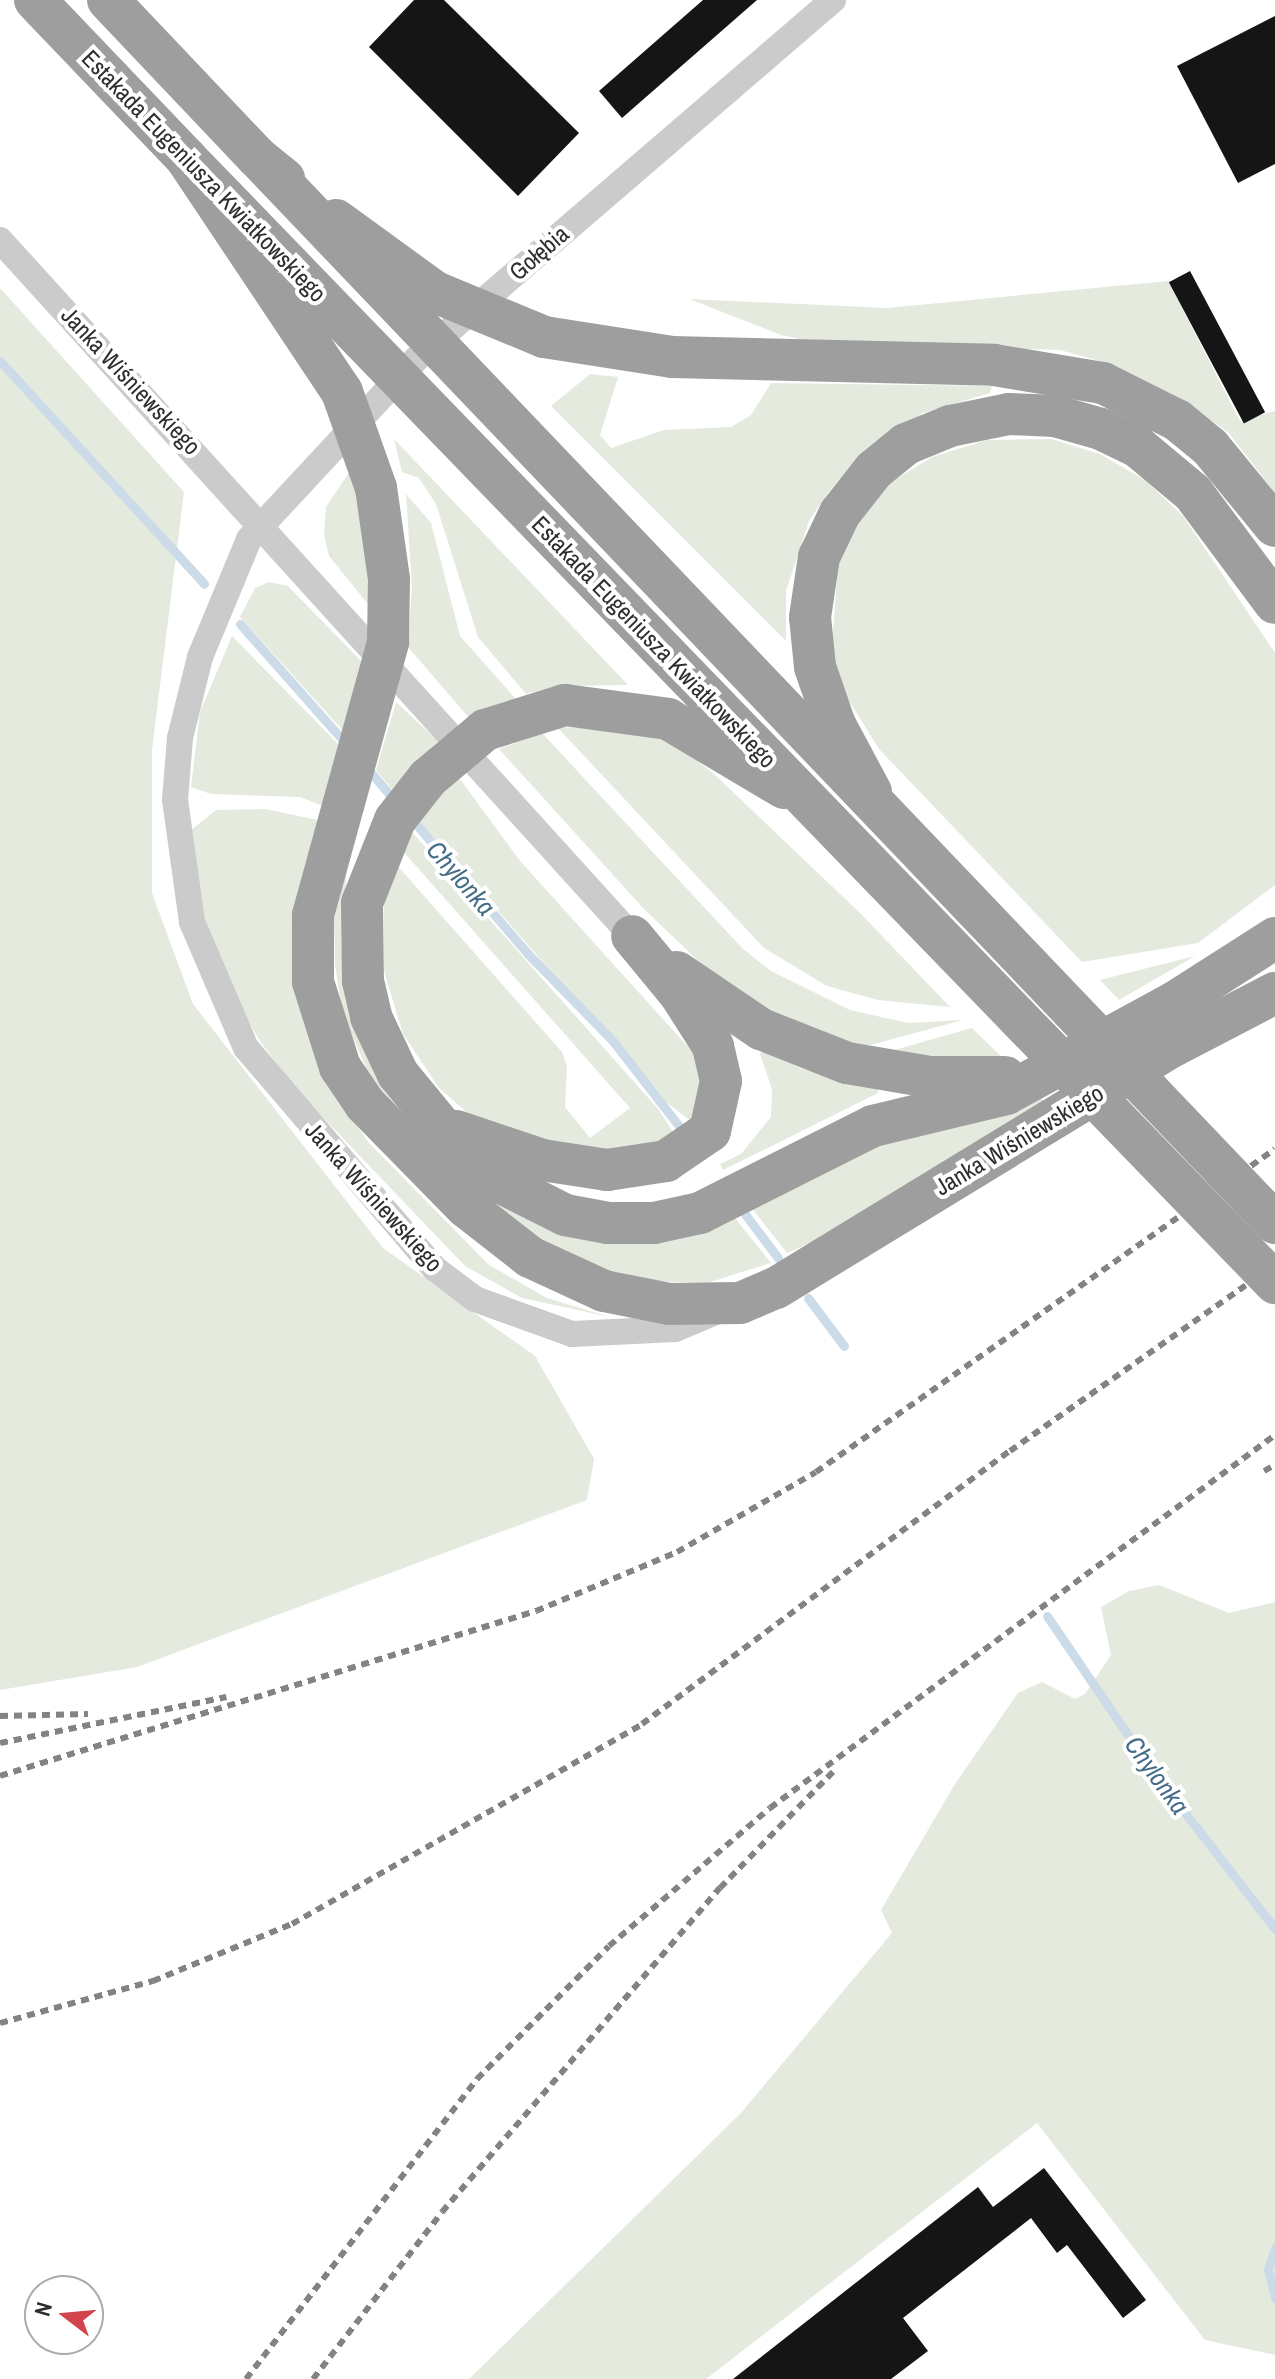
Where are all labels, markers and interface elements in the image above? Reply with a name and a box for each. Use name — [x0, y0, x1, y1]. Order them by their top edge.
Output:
street label: Estakada Eugeniusza Kwiatkowskiego — [76, 44, 332, 308]
street label: Gołębia — [504, 220, 574, 286]
street label: Janka Wiśniewskiego — [55, 301, 207, 461]
street label: Estakada Eugeniusza Kwiatkowskiego — [526, 510, 782, 774]
water label: Chylonka — [420, 834, 502, 922]
street label: Janka Wiśniewskiego — [930, 1078, 1108, 1202]
street label: Janka Wiśniewskiego — [299, 1116, 449, 1278]
water label: Chylonka — [1118, 1730, 1196, 1820]
north arrow — [24, 2275, 104, 2355]
text: N — [27, 2299, 59, 2319]

